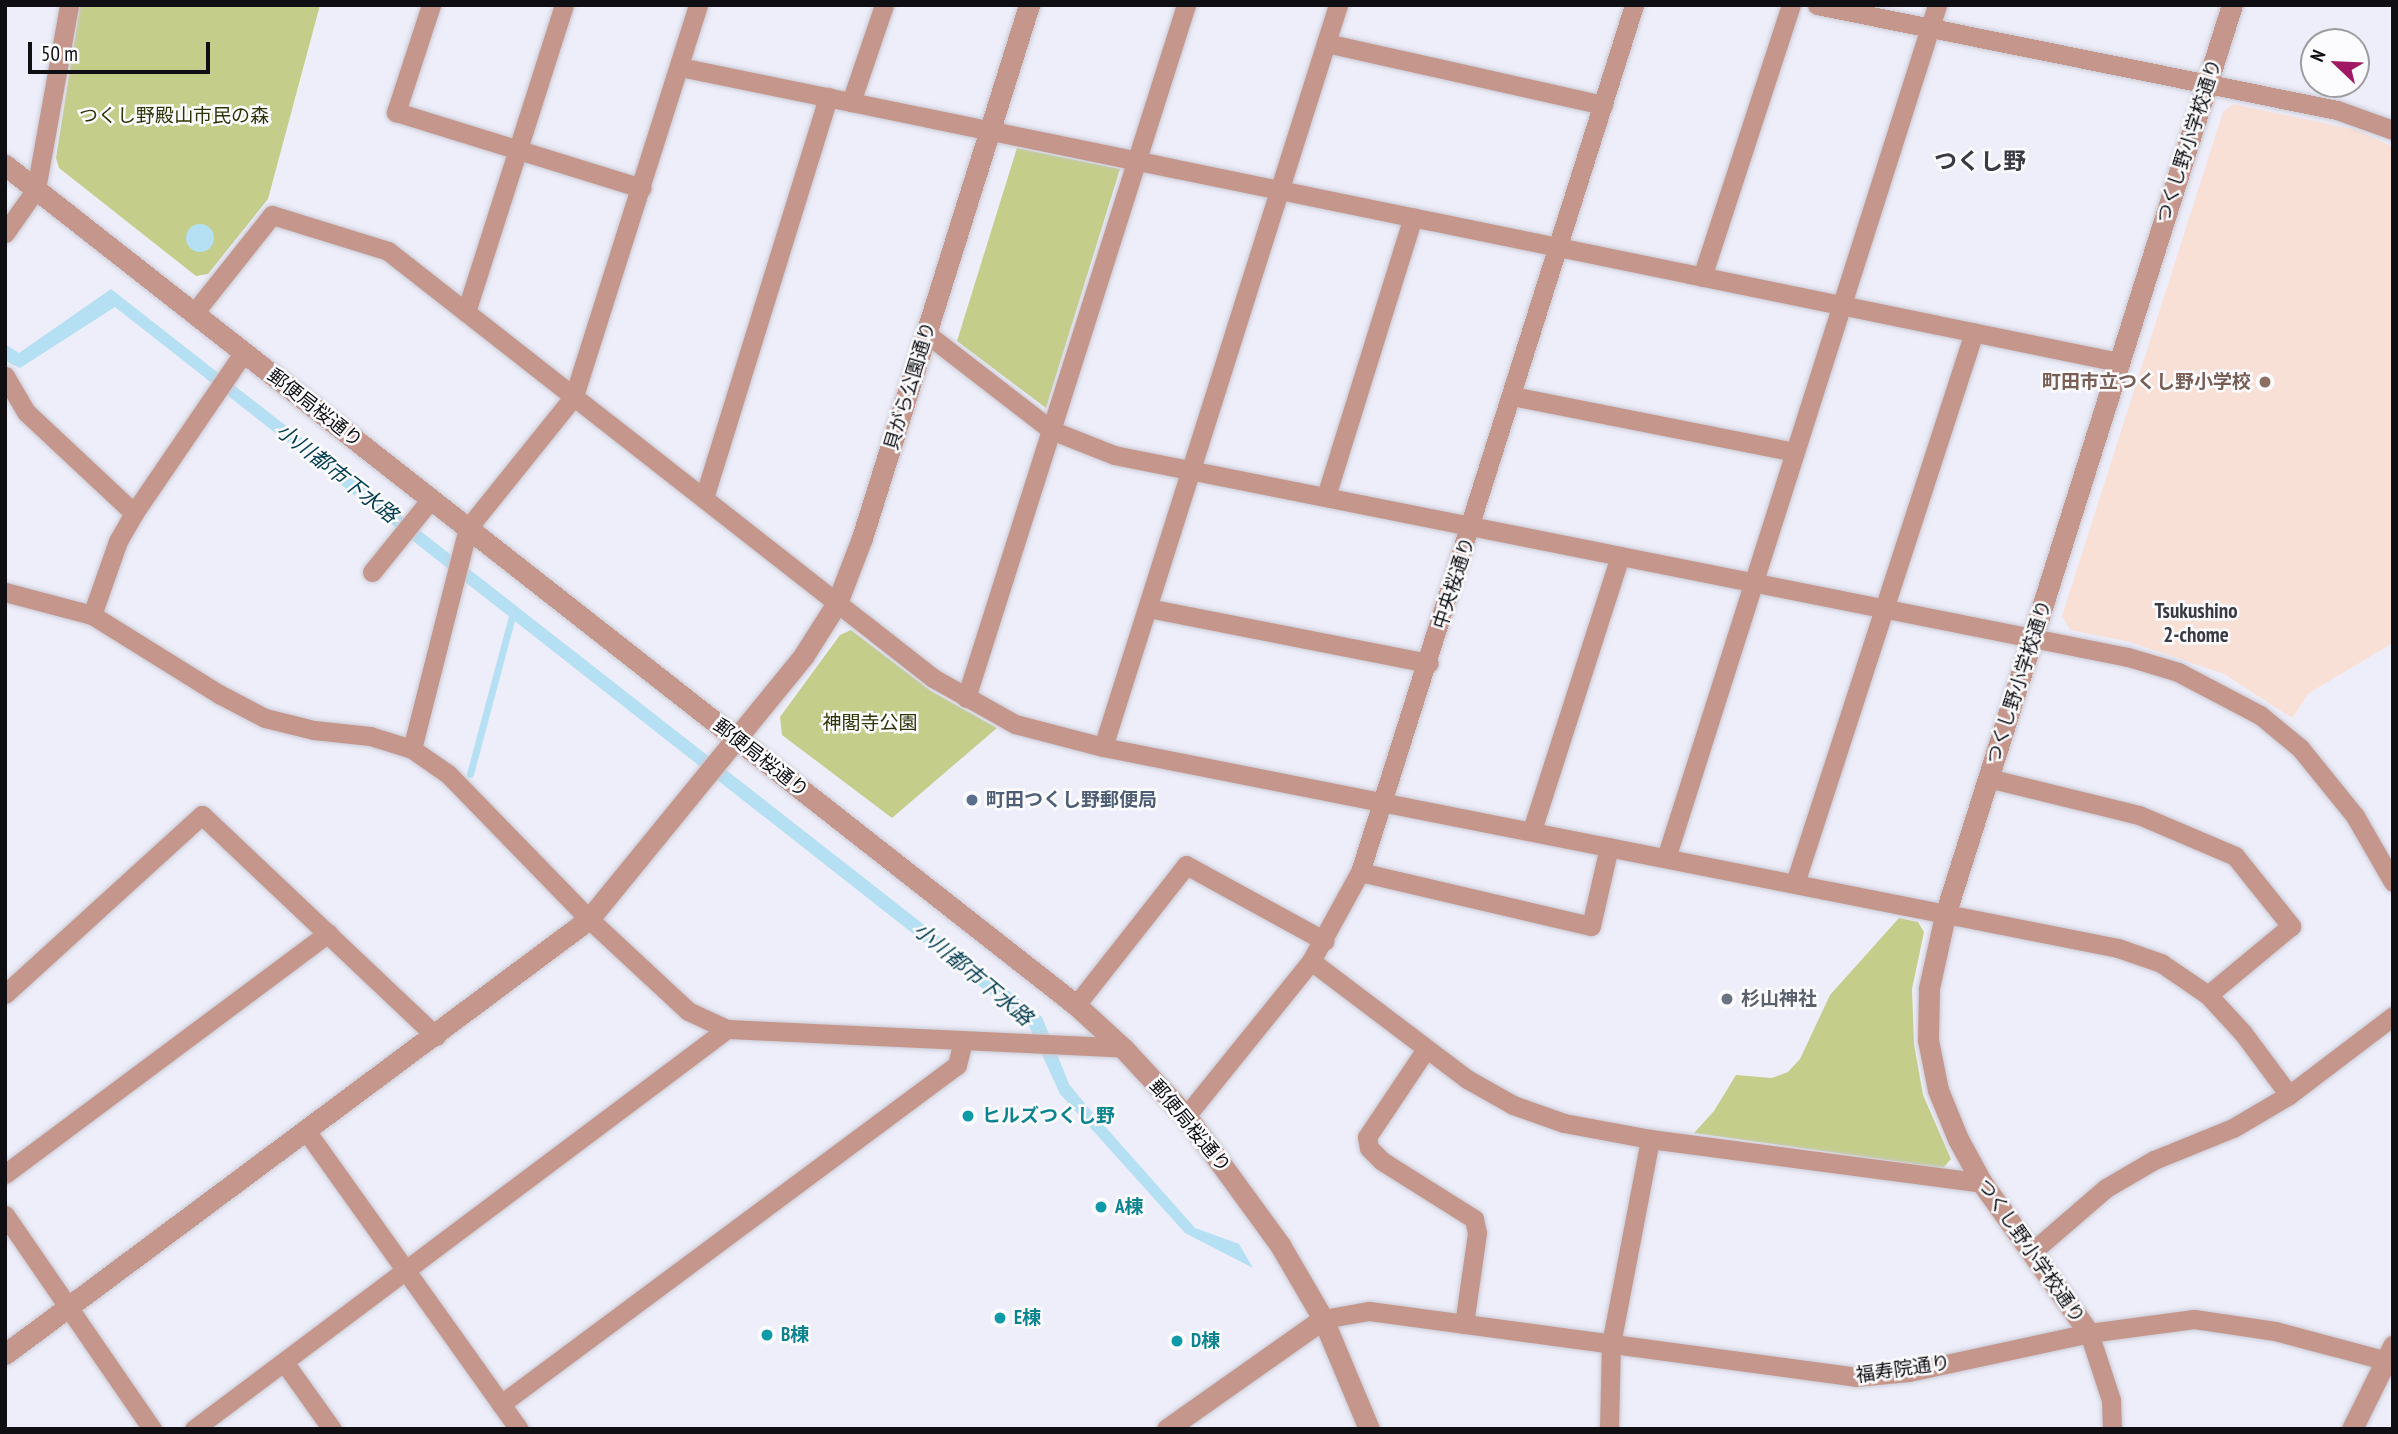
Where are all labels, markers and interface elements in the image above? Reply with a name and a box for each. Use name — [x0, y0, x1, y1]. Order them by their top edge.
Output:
scale bar — [32, 28, 214, 72]
north arrow — [2300, 28, 2370, 98]
text: 50 m — [41, 40, 78, 67]
text: N — [2304, 46, 2331, 65]
street label: つくし野小学校通り — [2152, 56, 2226, 226]
park label: つくし野殿山市民の森 — [79, 105, 269, 127]
district label: つくし野 — [1934, 147, 2026, 175]
street label: 貝がら公園通り — [880, 319, 940, 453]
street label: 郵便局桜通り — [263, 364, 367, 452]
place label: 町田市立つくし野小学校 — [2042, 371, 2251, 393]
marker: 町田市立つくし野小学校 — [2257, 374, 2273, 390]
water label: 小川都市下水路 — [271, 418, 403, 528]
street label: 中央桜通り — [1428, 534, 1480, 632]
street label: つくし野小学校通り — [1982, 597, 2056, 767]
district label: Tsukushino 2-chome — [2154, 598, 2238, 648]
park label: 神閣寺公園 — [823, 712, 917, 734]
street label: 郵便局桜通り — [709, 714, 813, 802]
place label: 町田つくし野郵便局 — [986, 789, 1157, 811]
marker: 町田つくし野郵便局 — [964, 792, 980, 808]
water label: 小川都市下水路 — [909, 917, 1037, 1031]
place label: 杉山神社 — [1741, 988, 1817, 1010]
marker: 杉山神社 — [1719, 991, 1735, 1007]
street label: 郵便局桜通り — [1145, 1075, 1235, 1177]
place label: ヒルズつくし野 — [982, 1105, 1115, 1127]
marker: ヒルズつくし野 — [960, 1108, 976, 1124]
street label: つくし野小学校通り — [1973, 1174, 2089, 1328]
place label: A棟 — [1115, 1196, 1144, 1218]
marker: A棟 — [1093, 1199, 1109, 1215]
place label: E棟 — [1014, 1307, 1041, 1329]
marker: E棟 — [992, 1310, 1008, 1326]
place label: B棟 — [781, 1324, 809, 1346]
marker: B棟 — [759, 1327, 775, 1343]
place label: D棟 — [1191, 1330, 1220, 1352]
marker: D棟 — [1169, 1333, 1185, 1349]
street label: 福寿院通り — [1854, 1351, 1952, 1387]

